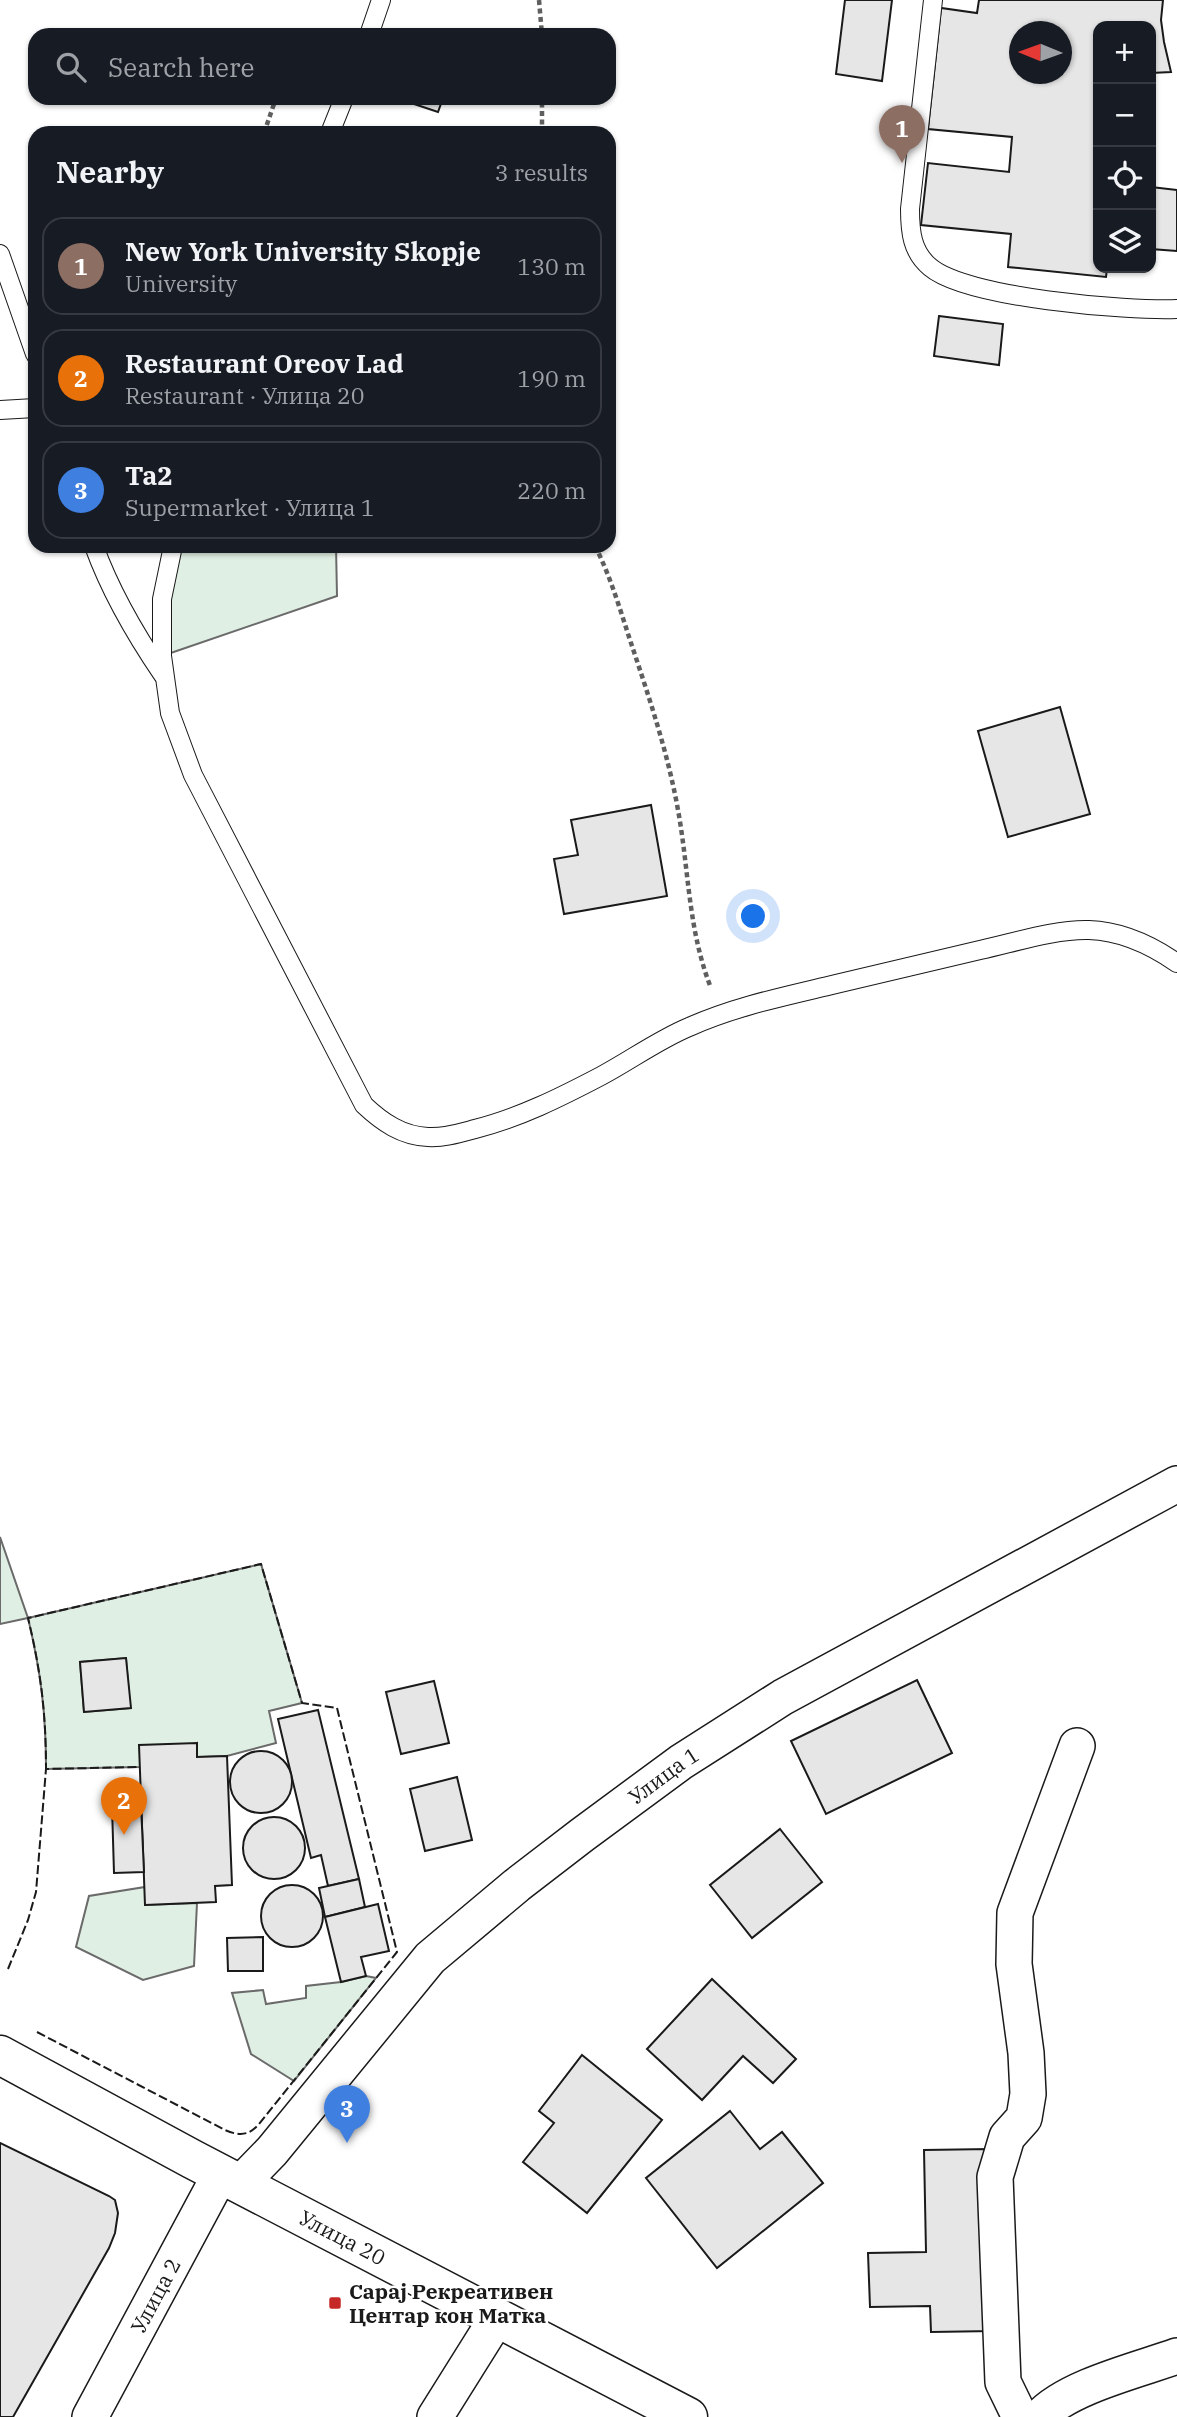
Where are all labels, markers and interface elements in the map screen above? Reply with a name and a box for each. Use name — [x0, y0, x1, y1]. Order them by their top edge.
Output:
north arrow — [1009, 21, 1072, 84]
map controls — [1093, 21, 1156, 273]
button: + — [1093, 21, 1156, 84]
search box — [28, 28, 616, 105]
icon: search — [52, 48, 90, 86]
text: Search here — [108, 50, 254, 84]
button: − — [1093, 84, 1156, 147]
pin: 1 — [879, 105, 925, 163]
button: locate — [1093, 147, 1156, 210]
text: Nearby — [56, 152, 164, 191]
text: 3 results — [495, 157, 588, 187]
button: layers — [1093, 210, 1156, 273]
text: New York University Skopje — [125, 234, 481, 268]
text: 1 — [74, 251, 88, 281]
text: 130 m — [517, 251, 586, 281]
text: University — [125, 268, 237, 298]
text: Restaurant Oreov Lad — [125, 346, 404, 380]
text: 2 — [74, 363, 88, 393]
text: 190 m — [517, 363, 586, 393]
text: Restaurant · Улица 20 — [125, 380, 364, 410]
text: Ta2 — [125, 458, 173, 492]
text: 3 — [74, 475, 88, 505]
text: 220 m — [517, 475, 586, 505]
text: Supermarket · Улица 1 — [125, 492, 375, 522]
your location — [736, 899, 770, 933]
street label: Улица 1 — [622, 1740, 704, 1810]
pin: 2 — [101, 1777, 147, 1835]
pin: 3 — [324, 2085, 370, 2143]
street label: Улица 20 — [295, 2203, 390, 2271]
street label: Улица 2 — [124, 2253, 187, 2338]
place label: Сарај Рекреативен Центар кон Матка — [349, 2277, 553, 2329]
marker: Сарај Рекреативен Центар кон Матка — [327, 2295, 343, 2311]

